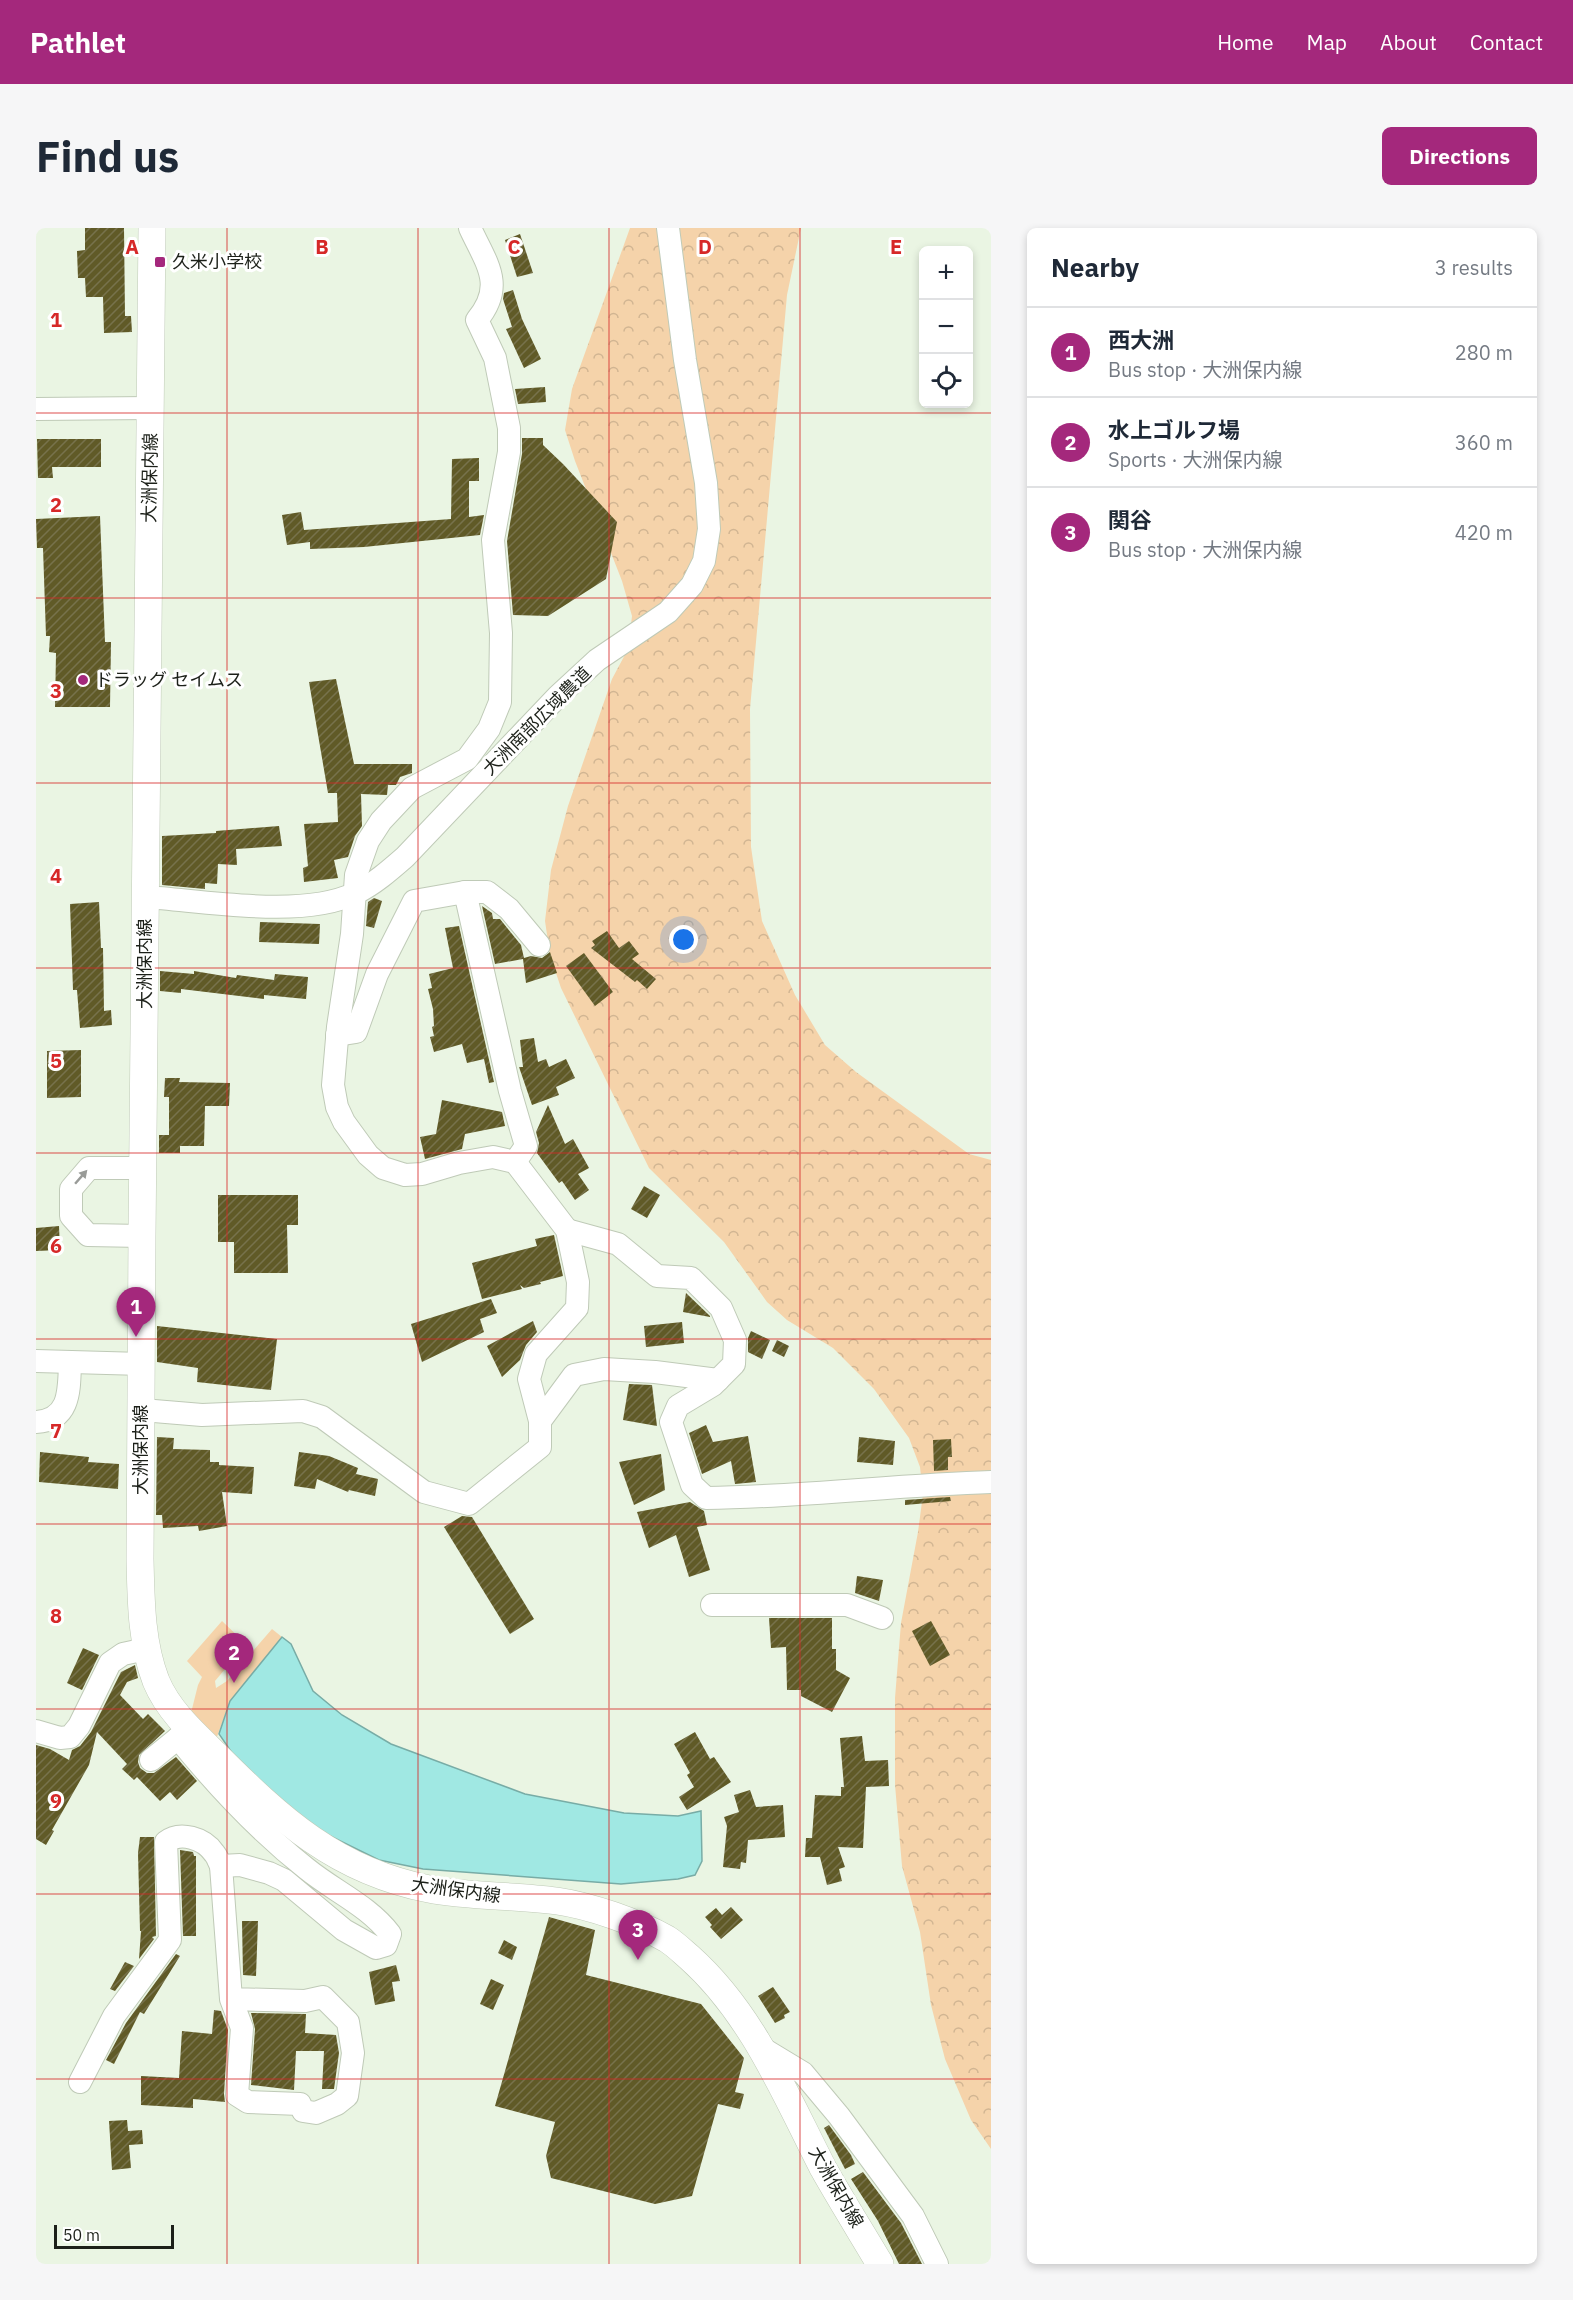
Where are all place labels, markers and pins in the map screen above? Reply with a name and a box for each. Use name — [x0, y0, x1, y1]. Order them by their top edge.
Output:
place label: 久米小学校 — [172, 250, 262, 273]
marker: 久米小学校 — [153, 255, 167, 269]
place label: ドラッグ セイムス — [95, 668, 243, 691]
marker: ドラッグ セイムス — [76, 673, 90, 687]
pin: 1 — [116, 1288, 156, 1337]
pin: 2 — [214, 1634, 254, 1683]
pin: 3 — [618, 1910, 658, 1960]

